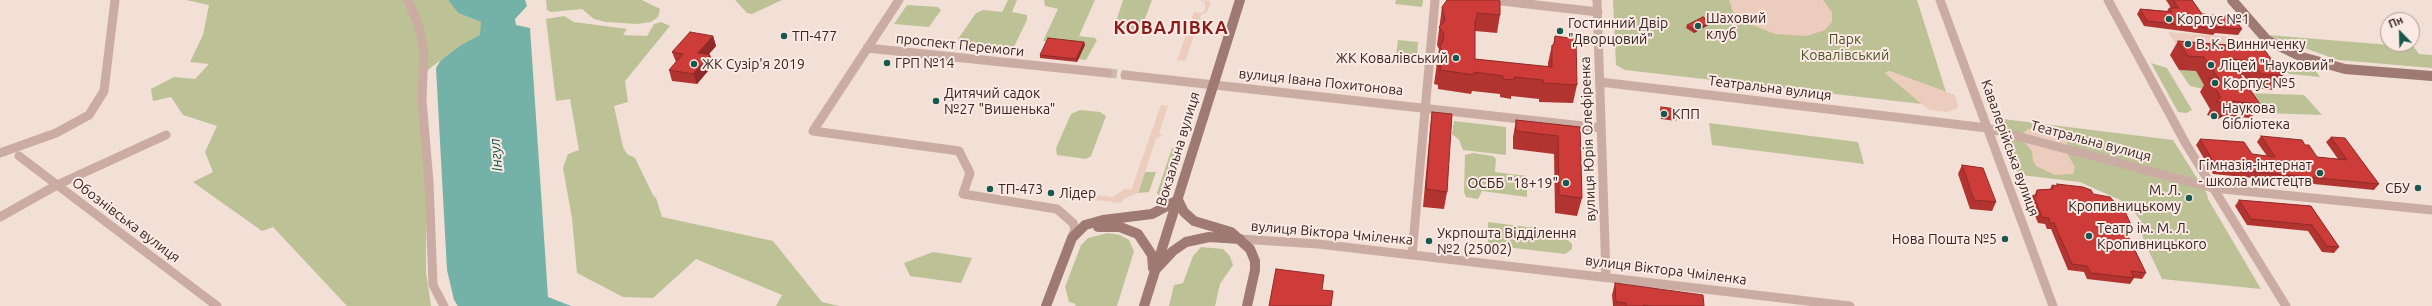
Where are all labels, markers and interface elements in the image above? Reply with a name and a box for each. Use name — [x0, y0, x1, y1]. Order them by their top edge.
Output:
place label: Шаховий клуб — [1706, 10, 1766, 42]
place label: Корпус №1 — [2177, 11, 2250, 27]
north arrow — [2380, 12, 2420, 52]
marker: Корпус №1 — [2164, 14, 2174, 24]
text: Пн — [2387, 14, 2405, 30]
place label: Гостинний Двір "Дворцовий" — [1568, 15, 1668, 48]
district label: КОВАЛІВКА — [1113, 17, 1229, 39]
marker: Шаховий клуб — [1693, 21, 1703, 31]
marker: Гостинний Двір "Дворцовий" — [1555, 26, 1565, 36]
place label: ТП-477 — [792, 28, 837, 44]
street label: проспект Перемоги — [895, 30, 1025, 60]
marker: ТП-477 — [779, 31, 789, 41]
park label: Парк Ковалівський — [1801, 31, 1889, 64]
place label: В. К. Винниченку — [2196, 36, 2306, 52]
marker: В. К. Винниченку — [2183, 39, 2193, 49]
place label: ЖК Ковалівський — [1336, 50, 1448, 66]
marker: ЖК Ковалівський — [1451, 53, 1461, 63]
place label: ГРП №14 — [895, 55, 954, 71]
place label: ЖК Сузір'я 2019 — [702, 56, 805, 72]
street label: вулиця Юрія Олефіренка — [1577, 56, 1599, 222]
place label: Ліцей "Науковий" — [2219, 57, 2334, 73]
marker: ГРП №14 — [882, 58, 892, 68]
marker: ЖК Сузір'я 2019 — [689, 59, 699, 69]
marker: Ліцей "Науковий" — [2206, 60, 2216, 70]
street label: вулиця Івана Похитонова — [1238, 65, 1404, 99]
street label: Театральна вулиця — [1707, 72, 1833, 104]
place label: Корпус №5 — [2223, 75, 2296, 91]
street label: Кавалерійська вулиця — [1977, 77, 2043, 219]
marker: Корпус №5 — [2210, 78, 2220, 88]
place label: Дитячий садок №27 "Вишенька" — [944, 85, 1055, 118]
street label: Вокзальна вулиця — [1153, 90, 1203, 208]
marker: Дитячий садок №27 "Вишенька" — [931, 96, 941, 106]
place label: Наукова бібліотека — [2222, 100, 2290, 132]
place label: КПП — [1672, 106, 1700, 122]
marker: КПП — [1659, 109, 1669, 119]
marker: Наукова бібліотека — [2209, 111, 2219, 121]
street label: Театральна вулиця — [2029, 117, 2153, 165]
water label: Інгул — [486, 138, 506, 172]
place label: Гімназія-інтернат - школа мистецтв — [2199, 157, 2312, 190]
marker: Гімназія-інтернат - школа мистецтв — [2315, 168, 2325, 178]
street label: Обознівська вулиця — [69, 174, 183, 266]
place label: ОСББ "18+19" — [1467, 175, 1558, 191]
marker: ОСББ "18+19" — [1561, 178, 1571, 188]
place label: СБУ — [2385, 180, 2410, 196]
place label: ТП-473 — [998, 181, 1043, 197]
place label: М. Л. Кропивницькому — [2068, 182, 2181, 214]
marker: СБУ — [2413, 183, 2423, 193]
marker: ТП-473 — [985, 184, 995, 194]
place label: Лідер — [1059, 185, 1096, 201]
marker: Лідер — [1046, 188, 1056, 198]
marker: М. Л. Кропивницькому — [2184, 193, 2194, 203]
street label: вулиця Віктора Чміленка — [1250, 218, 1414, 248]
place label: Театр ім. М. Л. Кропивницького — [2097, 220, 2207, 252]
place label: Укрпошта Відділення №2 (25002) — [1437, 225, 1577, 258]
place label: Нова Пошта №5 — [1892, 231, 1997, 247]
marker: Театр ім. М. Л. Кропивницького — [2084, 231, 2094, 241]
marker: Нова Пошта №5 — [2000, 234, 2010, 244]
marker: Укрпошта Відділення №2 (25002) — [1424, 236, 1434, 246]
street label: вулиця Віктора Чміленка — [1584, 252, 1748, 288]

